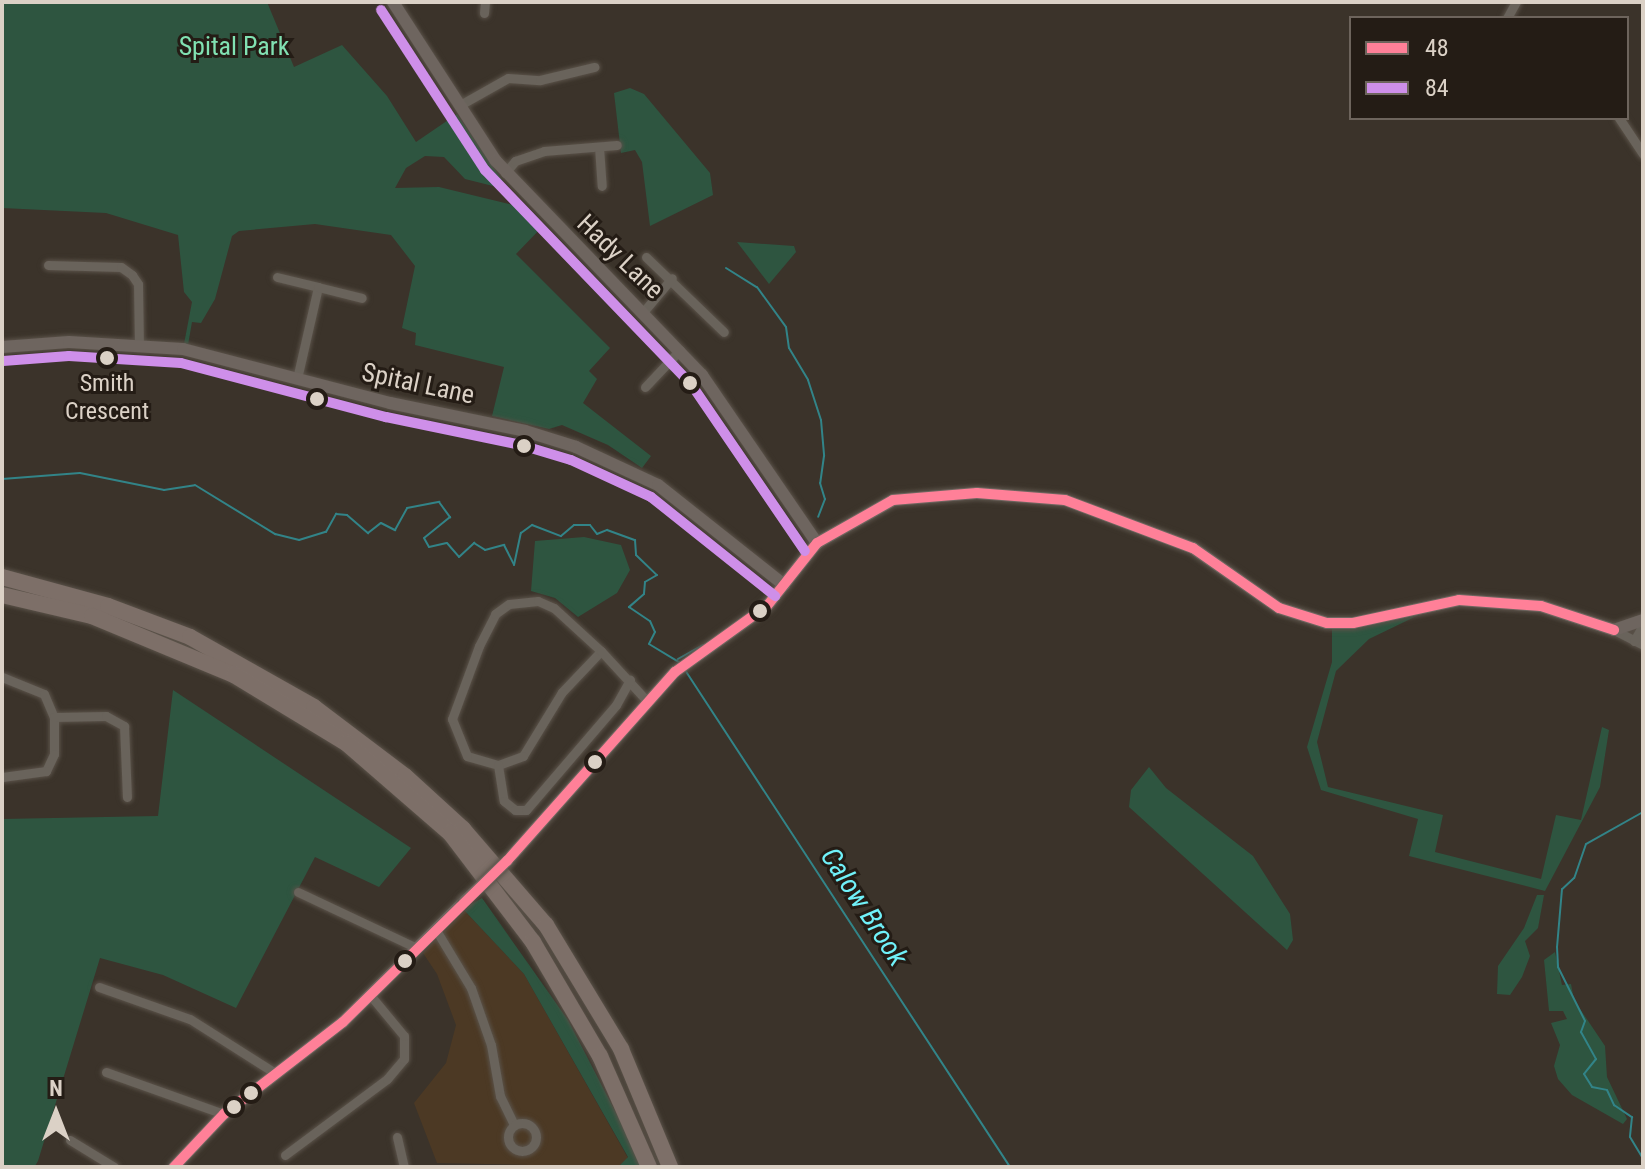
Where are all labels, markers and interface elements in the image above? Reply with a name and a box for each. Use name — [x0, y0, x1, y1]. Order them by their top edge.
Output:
legend — [1349, 16, 1629, 120]
park label: Spital Park — [179, 31, 289, 63]
text: 48 — [1425, 34, 1449, 62]
text: 84 — [1425, 74, 1449, 102]
street label: Hady Lane — [570, 208, 670, 306]
marker: Smith Crescent — [99, 350, 115, 366]
street label: Spital Lane — [359, 357, 477, 411]
place label: Smith Crescent — [65, 370, 149, 426]
unlabelled marker — [682, 375, 698, 391]
unlabelled marker — [309, 391, 325, 407]
unlabelled marker — [516, 438, 532, 454]
unlabelled marker — [752, 603, 768, 619]
unlabelled marker — [587, 754, 603, 770]
water label: Calow Brook — [813, 841, 915, 973]
unlabelled marker — [397, 953, 413, 969]
north arrow — [16, 1073, 96, 1153]
text: N — [49, 1076, 63, 1101]
unlabelled marker — [243, 1085, 259, 1101]
unlabelled marker — [226, 1099, 242, 1115]

